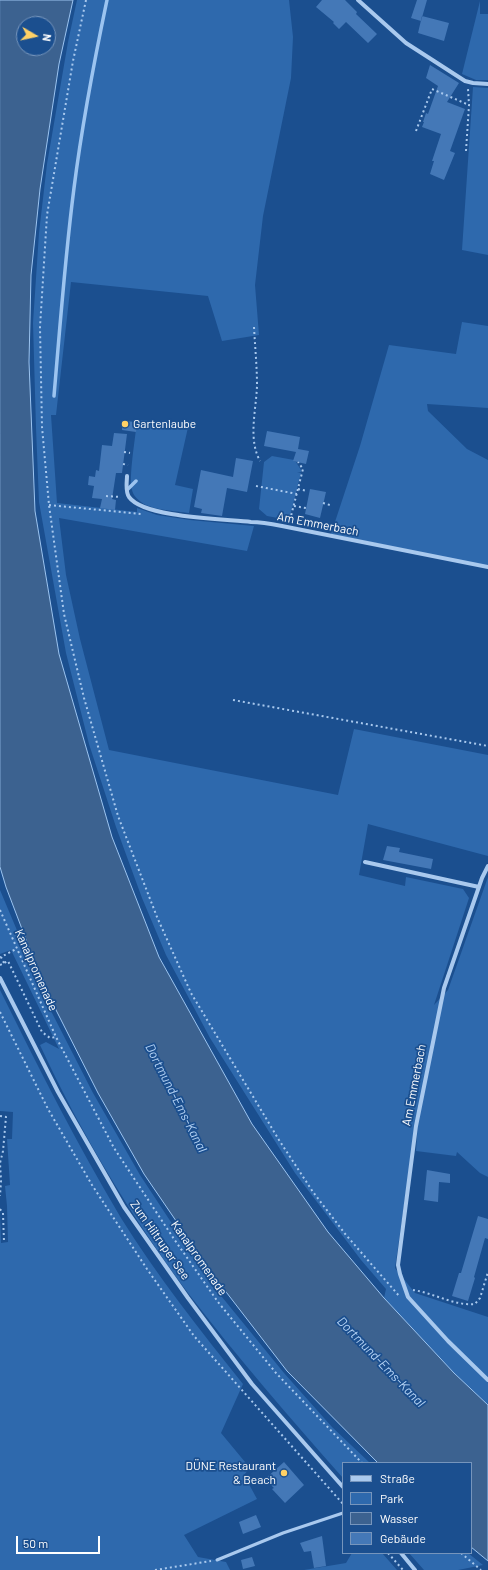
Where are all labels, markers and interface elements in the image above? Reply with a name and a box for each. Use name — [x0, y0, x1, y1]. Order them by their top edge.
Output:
north arrow — [16, 16, 56, 56]
text: N — [40, 33, 54, 42]
place label: Gartenlaube — [133, 417, 196, 431]
marker: Gartenlaube — [120, 419, 130, 429]
street label: Am Emmerbach — [276, 509, 360, 539]
street label: Kanalpromenade — [12, 927, 60, 1013]
water label: Dortmund-Ems-Kanal — [142, 1041, 210, 1155]
street label: Am Emmerbach — [399, 1043, 429, 1127]
street label: Zum Hiltruper See — [127, 1197, 193, 1283]
street label: Kanalpromenade — [168, 1218, 230, 1298]
water label: Dortmund-Ems-Kanal — [334, 1313, 428, 1411]
place label: DÜNE Restaurant & Beach — [186, 1459, 276, 1487]
legend — [342, 1462, 472, 1554]
marker: DÜNE Restaurant & Beach — [279, 1468, 289, 1478]
text: Straße — [380, 1471, 415, 1485]
text: Park — [380, 1491, 404, 1505]
text: Wasser — [380, 1511, 418, 1525]
scale bar — [18, 1528, 102, 1554]
text: Gebäude — [380, 1531, 426, 1545]
text: 50 m — [23, 1536, 48, 1550]

